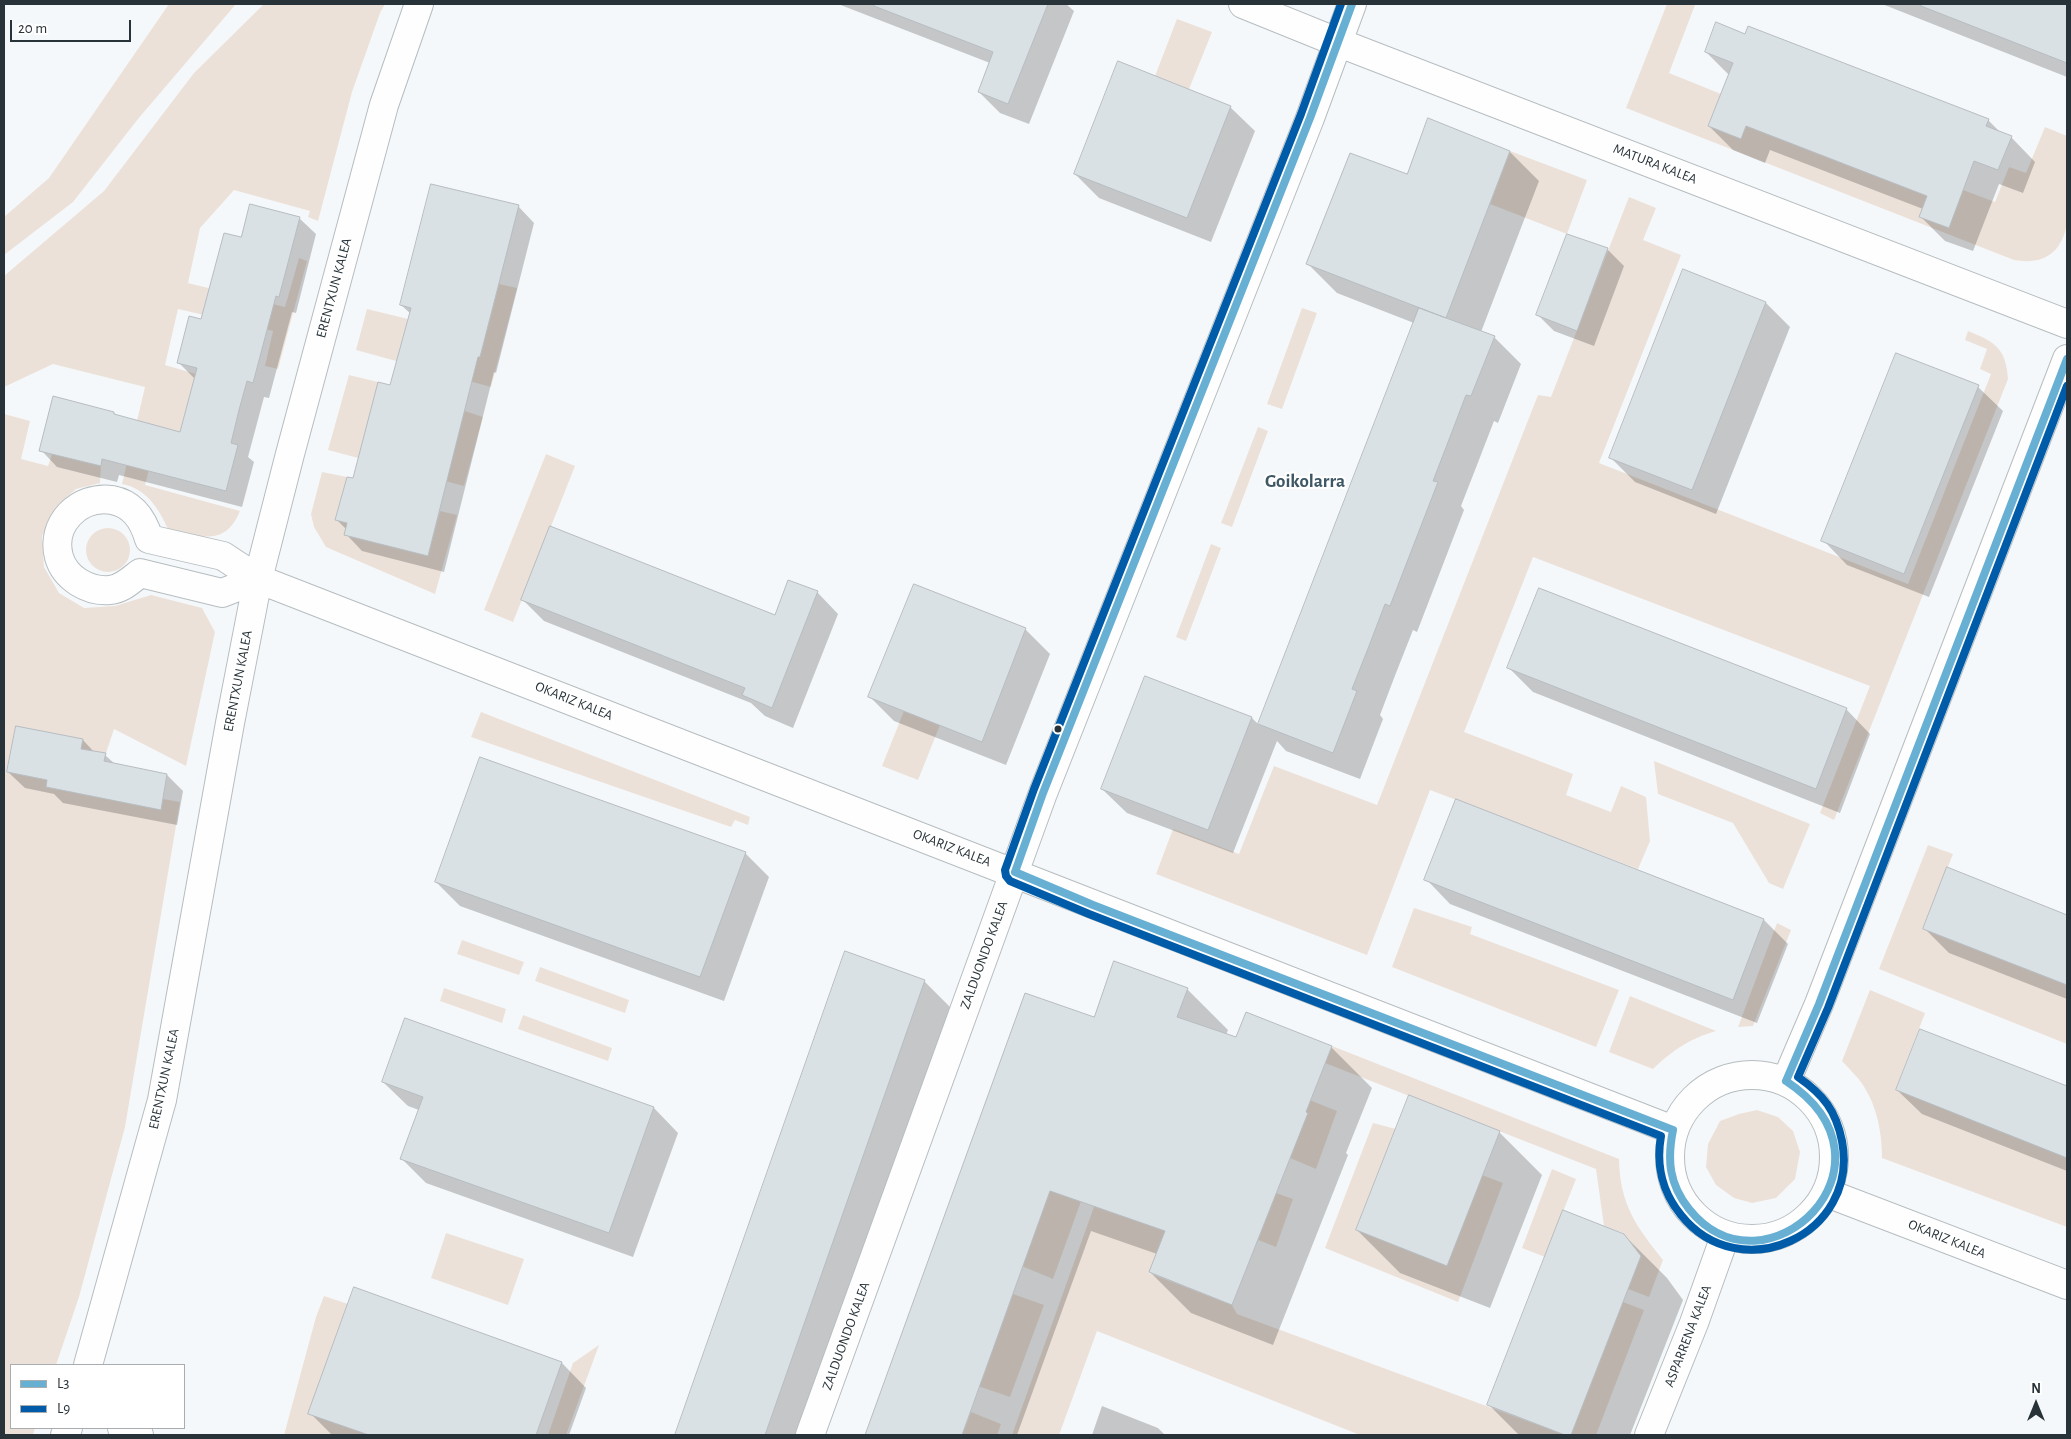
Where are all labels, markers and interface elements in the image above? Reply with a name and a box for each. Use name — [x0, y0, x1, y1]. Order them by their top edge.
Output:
scale bar — [12, 10, 134, 42]
text: 20 m — [18, 21, 47, 36]
street label: MATURA KALEA — [1611, 140, 1699, 188]
street label: ERENTXUN KALEA — [313, 236, 355, 340]
district label: Goikolarra — [1265, 470, 1345, 492]
street label: ERENTXUN KALEA — [220, 629, 256, 733]
street label: OKARIZ KALEA — [533, 678, 615, 724]
unlabelled marker — [1053, 724, 1063, 734]
street label: OKARIZ KALEA — [911, 825, 993, 871]
street label: ZALDUONDO KALEA — [957, 898, 1011, 1012]
street label: ERENTXUN KALEA — [145, 1027, 183, 1131]
street label: OKARIZ KALEA — [1906, 1216, 1988, 1262]
street label: ZALDUONDO KALEA — [819, 1279, 873, 1393]
street label: ASPARRENA KALEA — [1661, 1283, 1715, 1389]
legend — [10, 1364, 185, 1429]
text: L3 — [57, 1376, 69, 1391]
north arrow — [2011, 1379, 2061, 1429]
text: N — [2031, 1382, 2041, 1396]
text: L9 — [57, 1401, 70, 1416]

